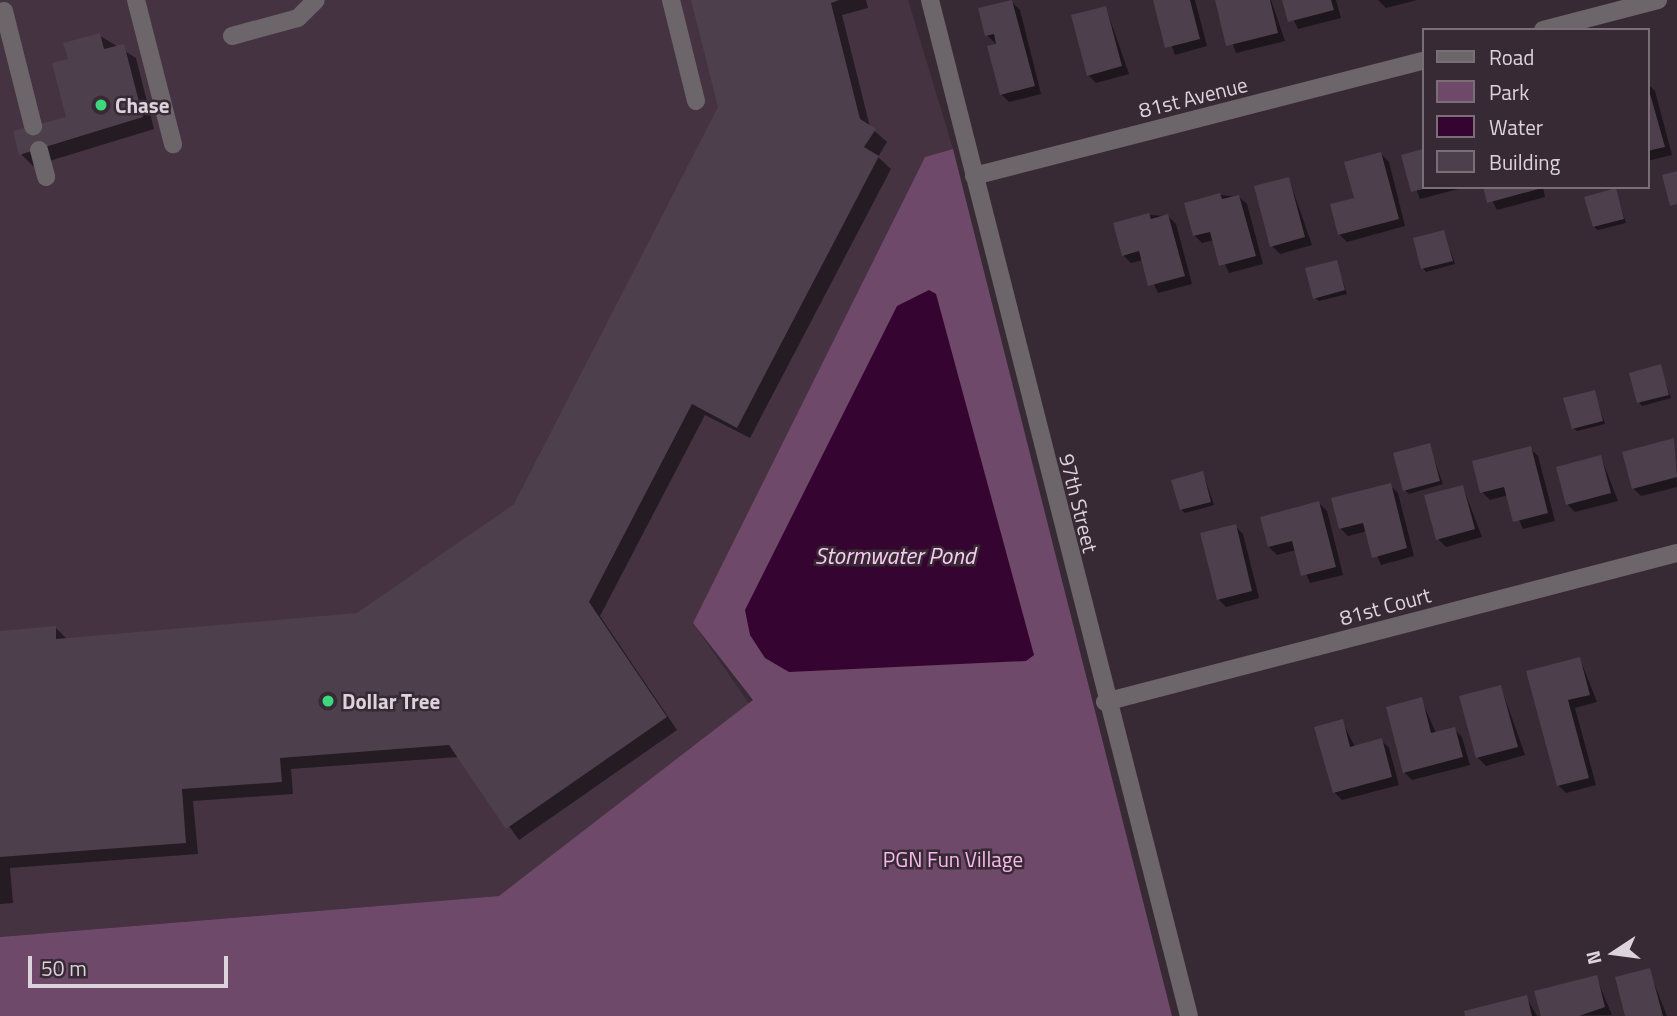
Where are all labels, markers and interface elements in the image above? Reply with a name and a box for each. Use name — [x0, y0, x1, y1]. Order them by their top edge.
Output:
legend — [1422, 28, 1649, 189]
text: Road — [1489, 41, 1534, 73]
street label: 81st Avenue — [1136, 71, 1250, 123]
text: Park — [1489, 76, 1529, 108]
place label: Chase — [115, 92, 169, 118]
marker: Chase — [93, 97, 109, 113]
text: Water — [1489, 111, 1543, 143]
text: Building — [1489, 146, 1560, 178]
street label: 97th Street — [1055, 451, 1103, 555]
water label: Stormwater Pond — [815, 542, 975, 570]
street label: 81st Court — [1337, 582, 1433, 630]
place label: Dollar Tree — [342, 688, 440, 714]
marker: Dollar Tree — [320, 693, 336, 709]
park label: PGN Fun Village — [883, 846, 1023, 872]
north arrow — [1579, 918, 1649, 988]
scale bar — [32, 942, 231, 986]
text: N — [1577, 948, 1609, 968]
text: 50 m — [41, 952, 87, 984]

